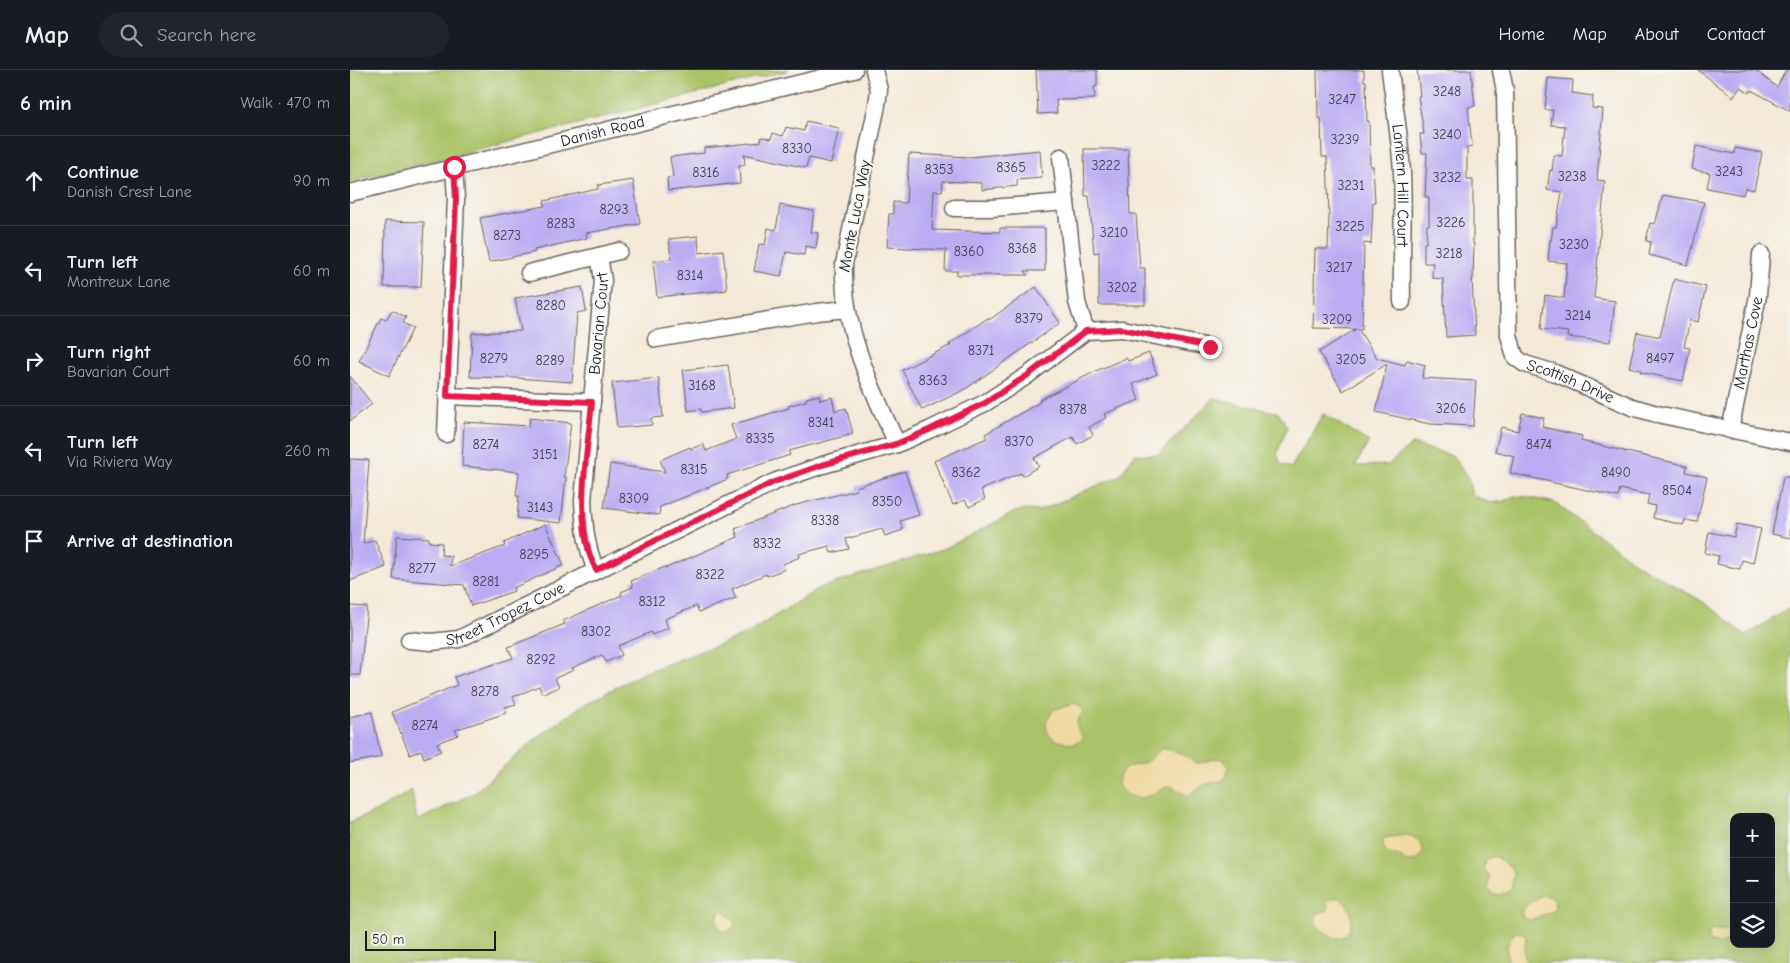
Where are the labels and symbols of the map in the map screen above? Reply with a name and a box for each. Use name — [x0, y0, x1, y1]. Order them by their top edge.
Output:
house number: 3248 — [1433, 83, 1461, 100]
house number: 3247 — [1328, 91, 1356, 108]
street label: Danish Road — [559, 112, 647, 150]
street label: Lantern Hill Court — [1388, 123, 1412, 247]
house number: 3240 — [1432, 126, 1462, 143]
house number: 3239 — [1331, 131, 1359, 148]
house number: 8330 — [782, 140, 812, 157]
route start — [443, 156, 466, 179]
house number: 3222 — [1091, 157, 1121, 174]
street label: Monte Luca Way — [835, 158, 875, 274]
house number: 8365 — [996, 159, 1026, 176]
house number: 8353 — [925, 161, 953, 178]
house number: 3243 — [1715, 163, 1743, 180]
house number: 8316 — [692, 164, 720, 181]
house number: 3238 — [1558, 168, 1586, 185]
house number: 3232 — [1433, 169, 1461, 186]
house number: 3231 — [1337, 177, 1365, 194]
house number: 8293 — [599, 201, 629, 218]
house number: 3226 — [1436, 214, 1466, 231]
house number: 8283 — [547, 215, 575, 232]
house number: 3225 — [1335, 218, 1365, 235]
house number: 3210 — [1100, 224, 1128, 241]
house number: 8273 — [493, 227, 521, 244]
house number: 3230 — [1559, 236, 1589, 253]
house number: 8368 — [1007, 240, 1037, 257]
house number: 8360 — [954, 243, 984, 260]
house number: 3218 — [1435, 245, 1463, 262]
house number: 3217 — [1326, 259, 1353, 276]
house number: 8314 — [677, 267, 704, 284]
street label: Bavarian Court — [585, 270, 612, 375]
house number: 3202 — [1107, 279, 1137, 296]
street label: Marthas Cove — [1730, 295, 1767, 391]
house number: 8280 — [536, 297, 566, 314]
house number: 3214 — [1565, 307, 1592, 324]
house number: 8379 — [1015, 310, 1043, 327]
house number: 3209 — [1322, 311, 1352, 328]
route end — [1199, 336, 1222, 359]
house number: 8371 — [968, 342, 994, 359]
house number: 8279 — [480, 350, 508, 367]
house number: 8497 — [1646, 350, 1674, 367]
house number: 3205 — [1336, 351, 1366, 368]
house number: 8289 — [535, 352, 565, 369]
street label: Scottish Drive — [1525, 356, 1617, 407]
house number: 8363 — [919, 372, 947, 389]
house number: 3168 — [688, 377, 716, 394]
house number: 3206 — [1436, 400, 1466, 417]
house number: 8378 — [1059, 401, 1087, 418]
house number: 8341 — [808, 414, 834, 431]
house number: 8335 — [746, 430, 774, 447]
house number: 8370 — [1004, 433, 1034, 450]
house number: 8274 — [473, 436, 500, 453]
house number: 8474 — [1526, 436, 1552, 453]
house number: 3151 — [532, 446, 558, 463]
house number: 8315 — [680, 461, 708, 478]
house number: 8362 — [951, 464, 981, 481]
house number: 8490 — [1601, 464, 1631, 481]
house number: 8504 — [1662, 482, 1692, 499]
house number: 8309 — [619, 490, 649, 507]
house number: 8350 — [872, 493, 902, 510]
house number: 3143 — [527, 499, 553, 516]
house number: 8338 — [811, 512, 839, 529]
house number: 8332 — [753, 535, 781, 552]
house number: 8295 — [519, 546, 549, 563]
house number: 8277 — [408, 560, 436, 577]
house number: 8322 — [696, 566, 724, 583]
house number: 8281 — [472, 573, 500, 590]
street label: Street Tropez Cove — [445, 579, 567, 649]
house number: 8312 — [638, 593, 666, 610]
house number: 8302 — [581, 623, 611, 640]
house number: 8292 — [526, 651, 556, 668]
house number: 8278 — [471, 683, 499, 700]
house number: 8274 — [412, 717, 439, 734]
scale bar — [365, 928, 496, 951]

